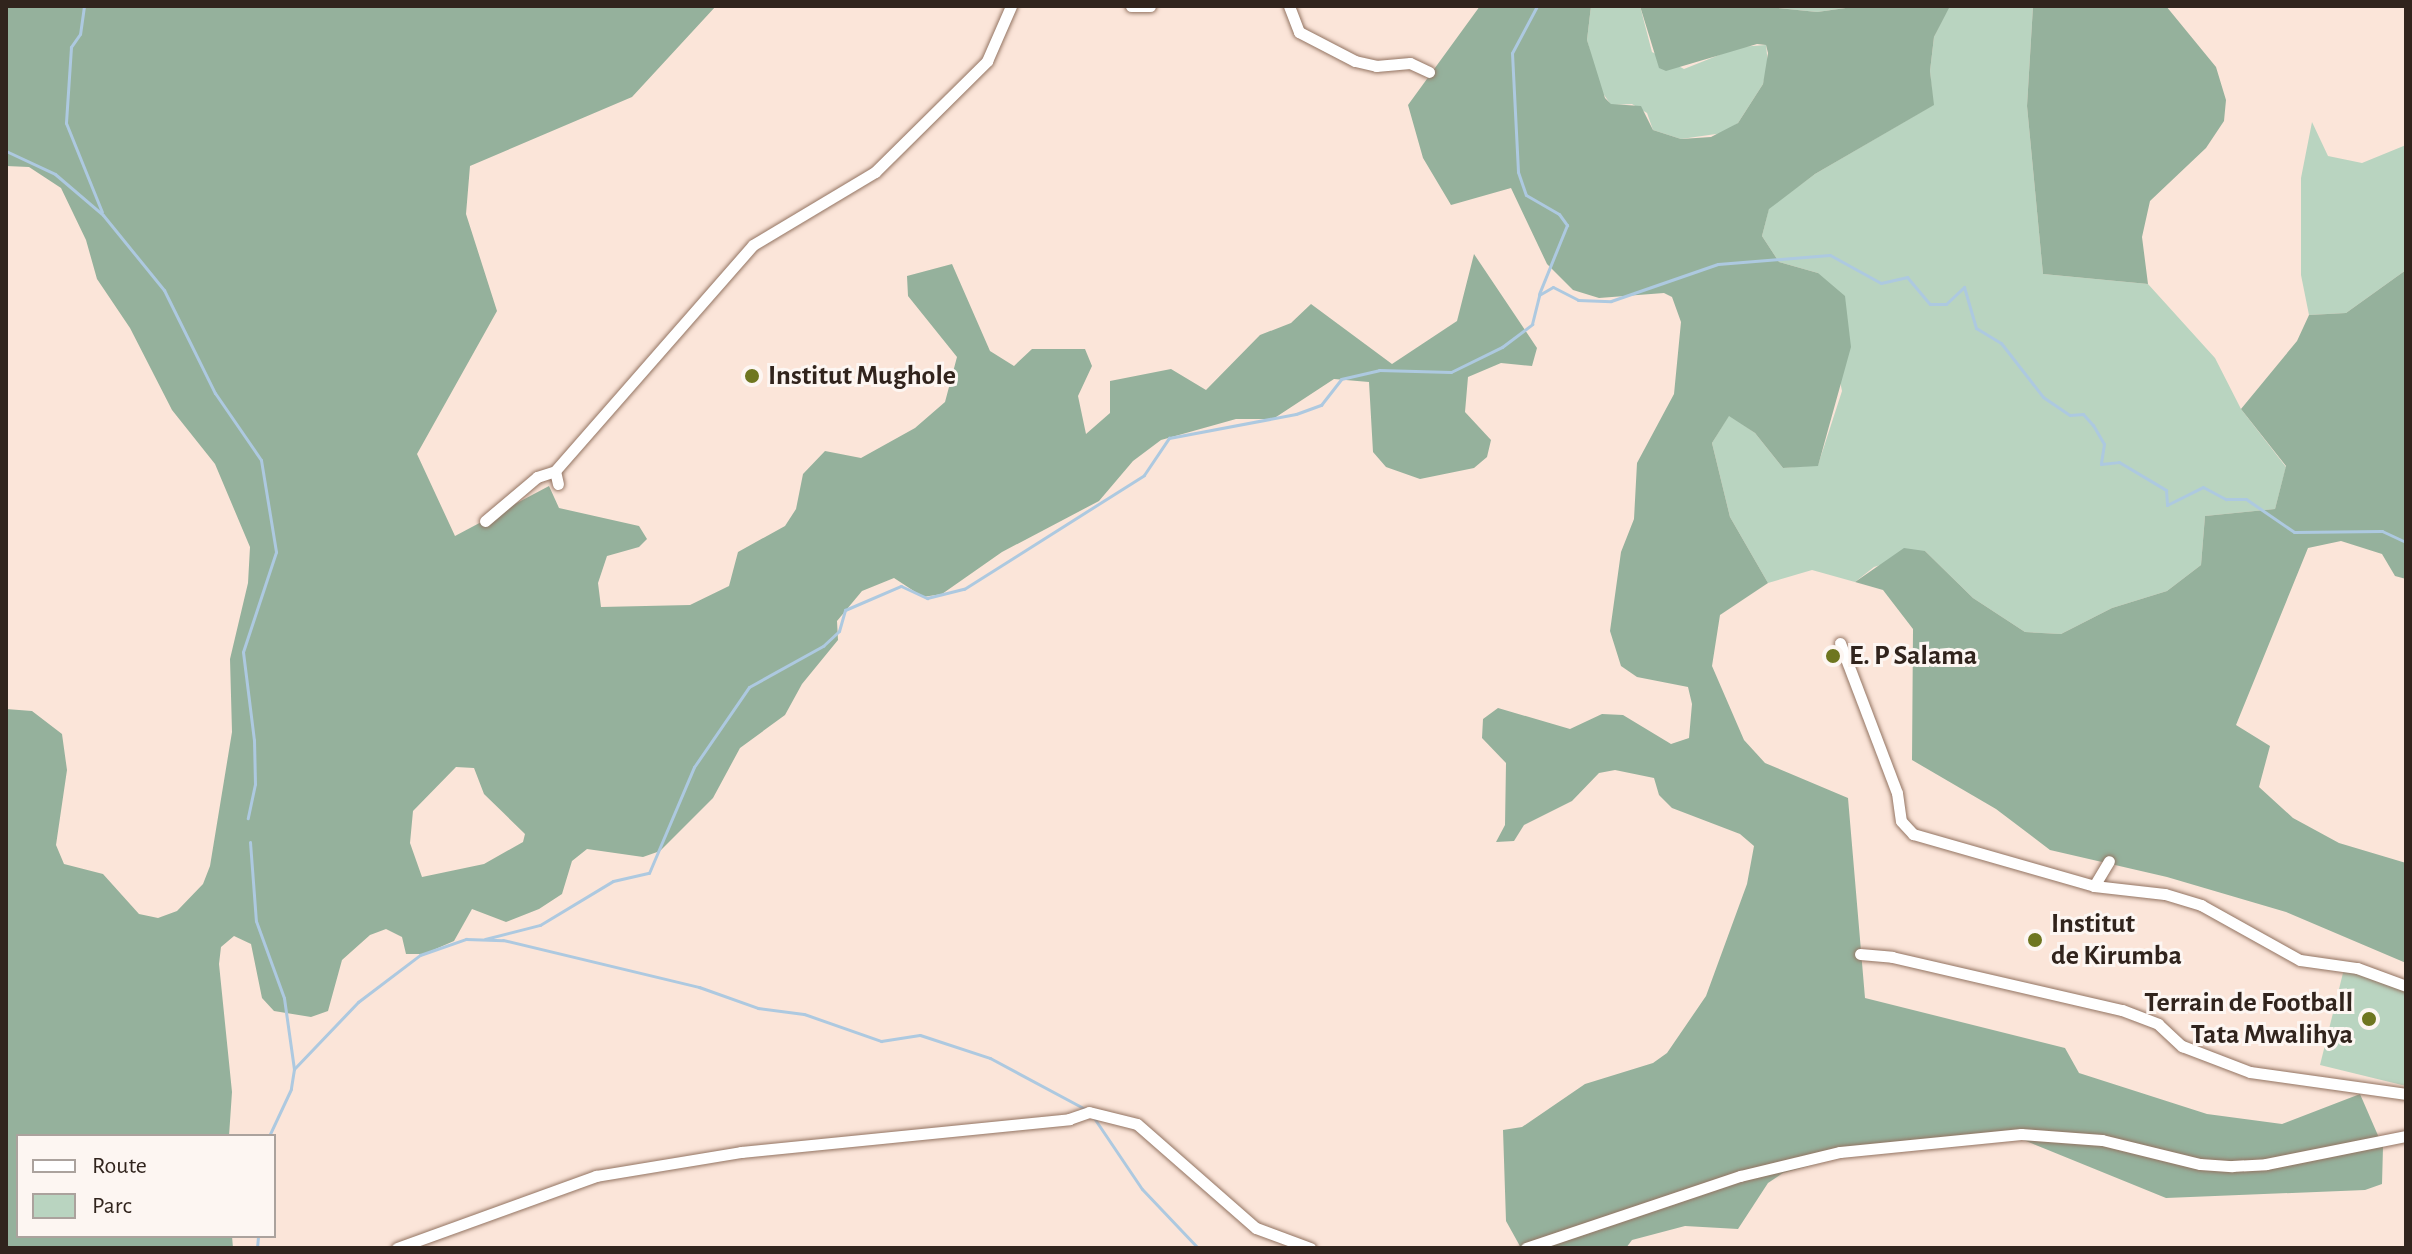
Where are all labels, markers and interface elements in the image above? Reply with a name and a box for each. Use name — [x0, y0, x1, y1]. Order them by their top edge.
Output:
place label: Institut Mughole — [768, 359, 956, 393]
marker: Institut Mughole — [743, 367, 761, 385]
place label: E. P Salama — [1849, 639, 1977, 673]
marker: E. P Salama — [1824, 647, 1842, 665]
place label: Institut de Kirumba — [2051, 907, 2182, 973]
marker: Institut de Kirumba — [2026, 931, 2044, 949]
place label: Terrain de Football Tata Mwalihya — [2144, 986, 2353, 1052]
marker: Terrain de Football Tata Mwalihya — [2360, 1010, 2378, 1028]
legend — [16, 1134, 276, 1238]
text: Route — [92, 1154, 147, 1178]
text: Parc — [92, 1194, 132, 1218]

